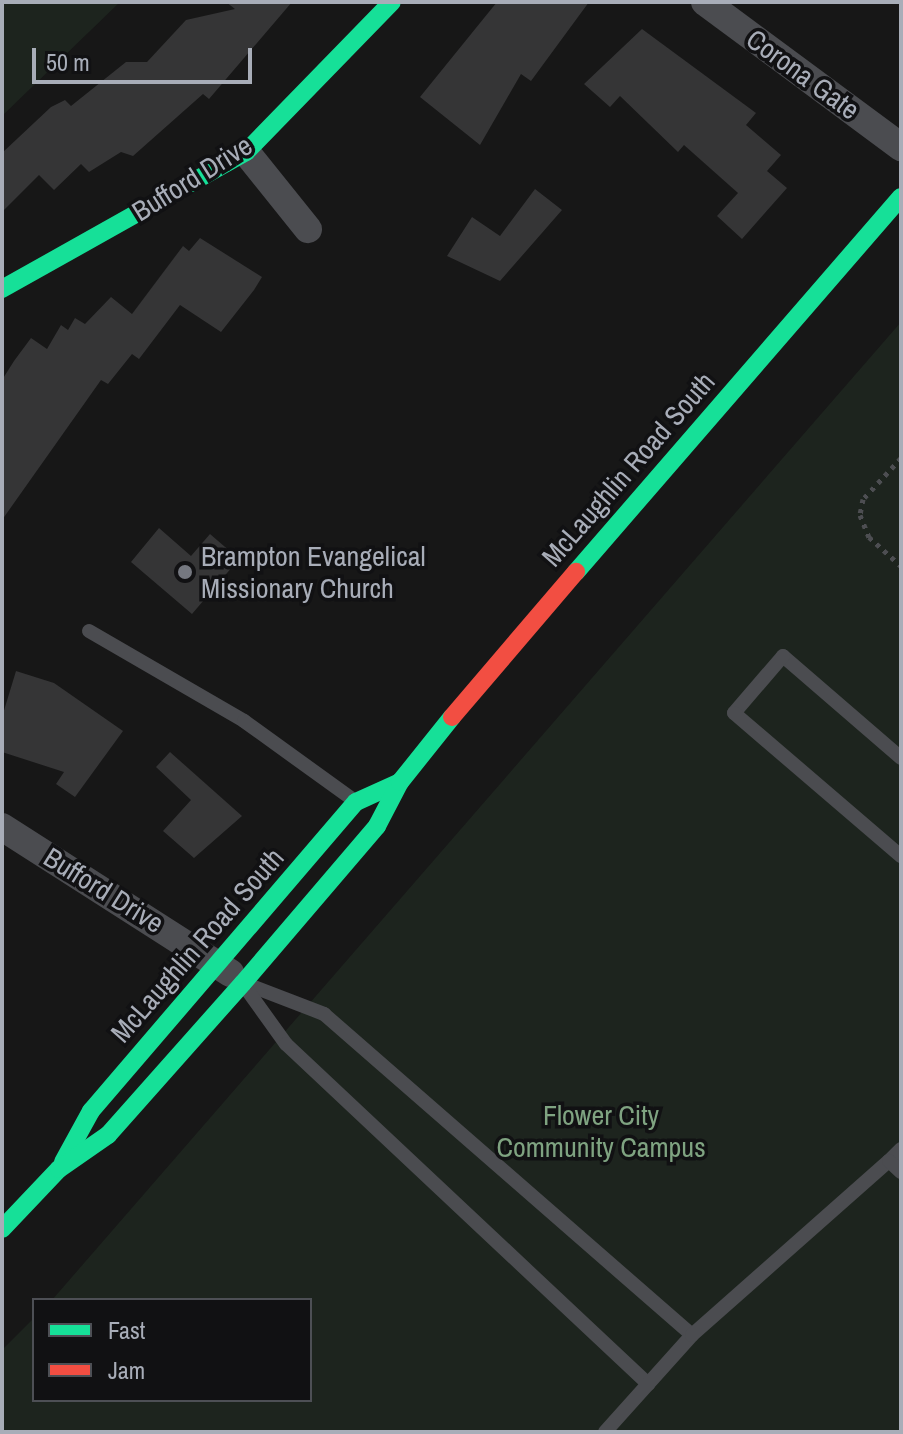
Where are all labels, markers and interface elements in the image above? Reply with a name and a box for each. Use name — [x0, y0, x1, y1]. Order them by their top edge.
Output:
street label: Corona Gate — [740, 22, 866, 126]
scale bar — [36, 32, 256, 82]
text: 50 m — [46, 46, 90, 78]
street label: Bufford Drive — [126, 128, 258, 228]
street label: McLaughlin Road South — [535, 365, 721, 573]
place label: Brampton Evangelical Missionary Church — [201, 539, 426, 605]
marker: Brampton Evangelical Missionary Church — [176, 563, 194, 581]
street label: Bufford Drive — [38, 840, 170, 940]
street label: McLaughlin Road South — [104, 841, 290, 1049]
park label: Flower City Community Campus — [496, 1098, 706, 1164]
legend — [32, 1298, 312, 1402]
text: Fast — [108, 1314, 145, 1346]
text: Jam — [108, 1354, 145, 1386]

